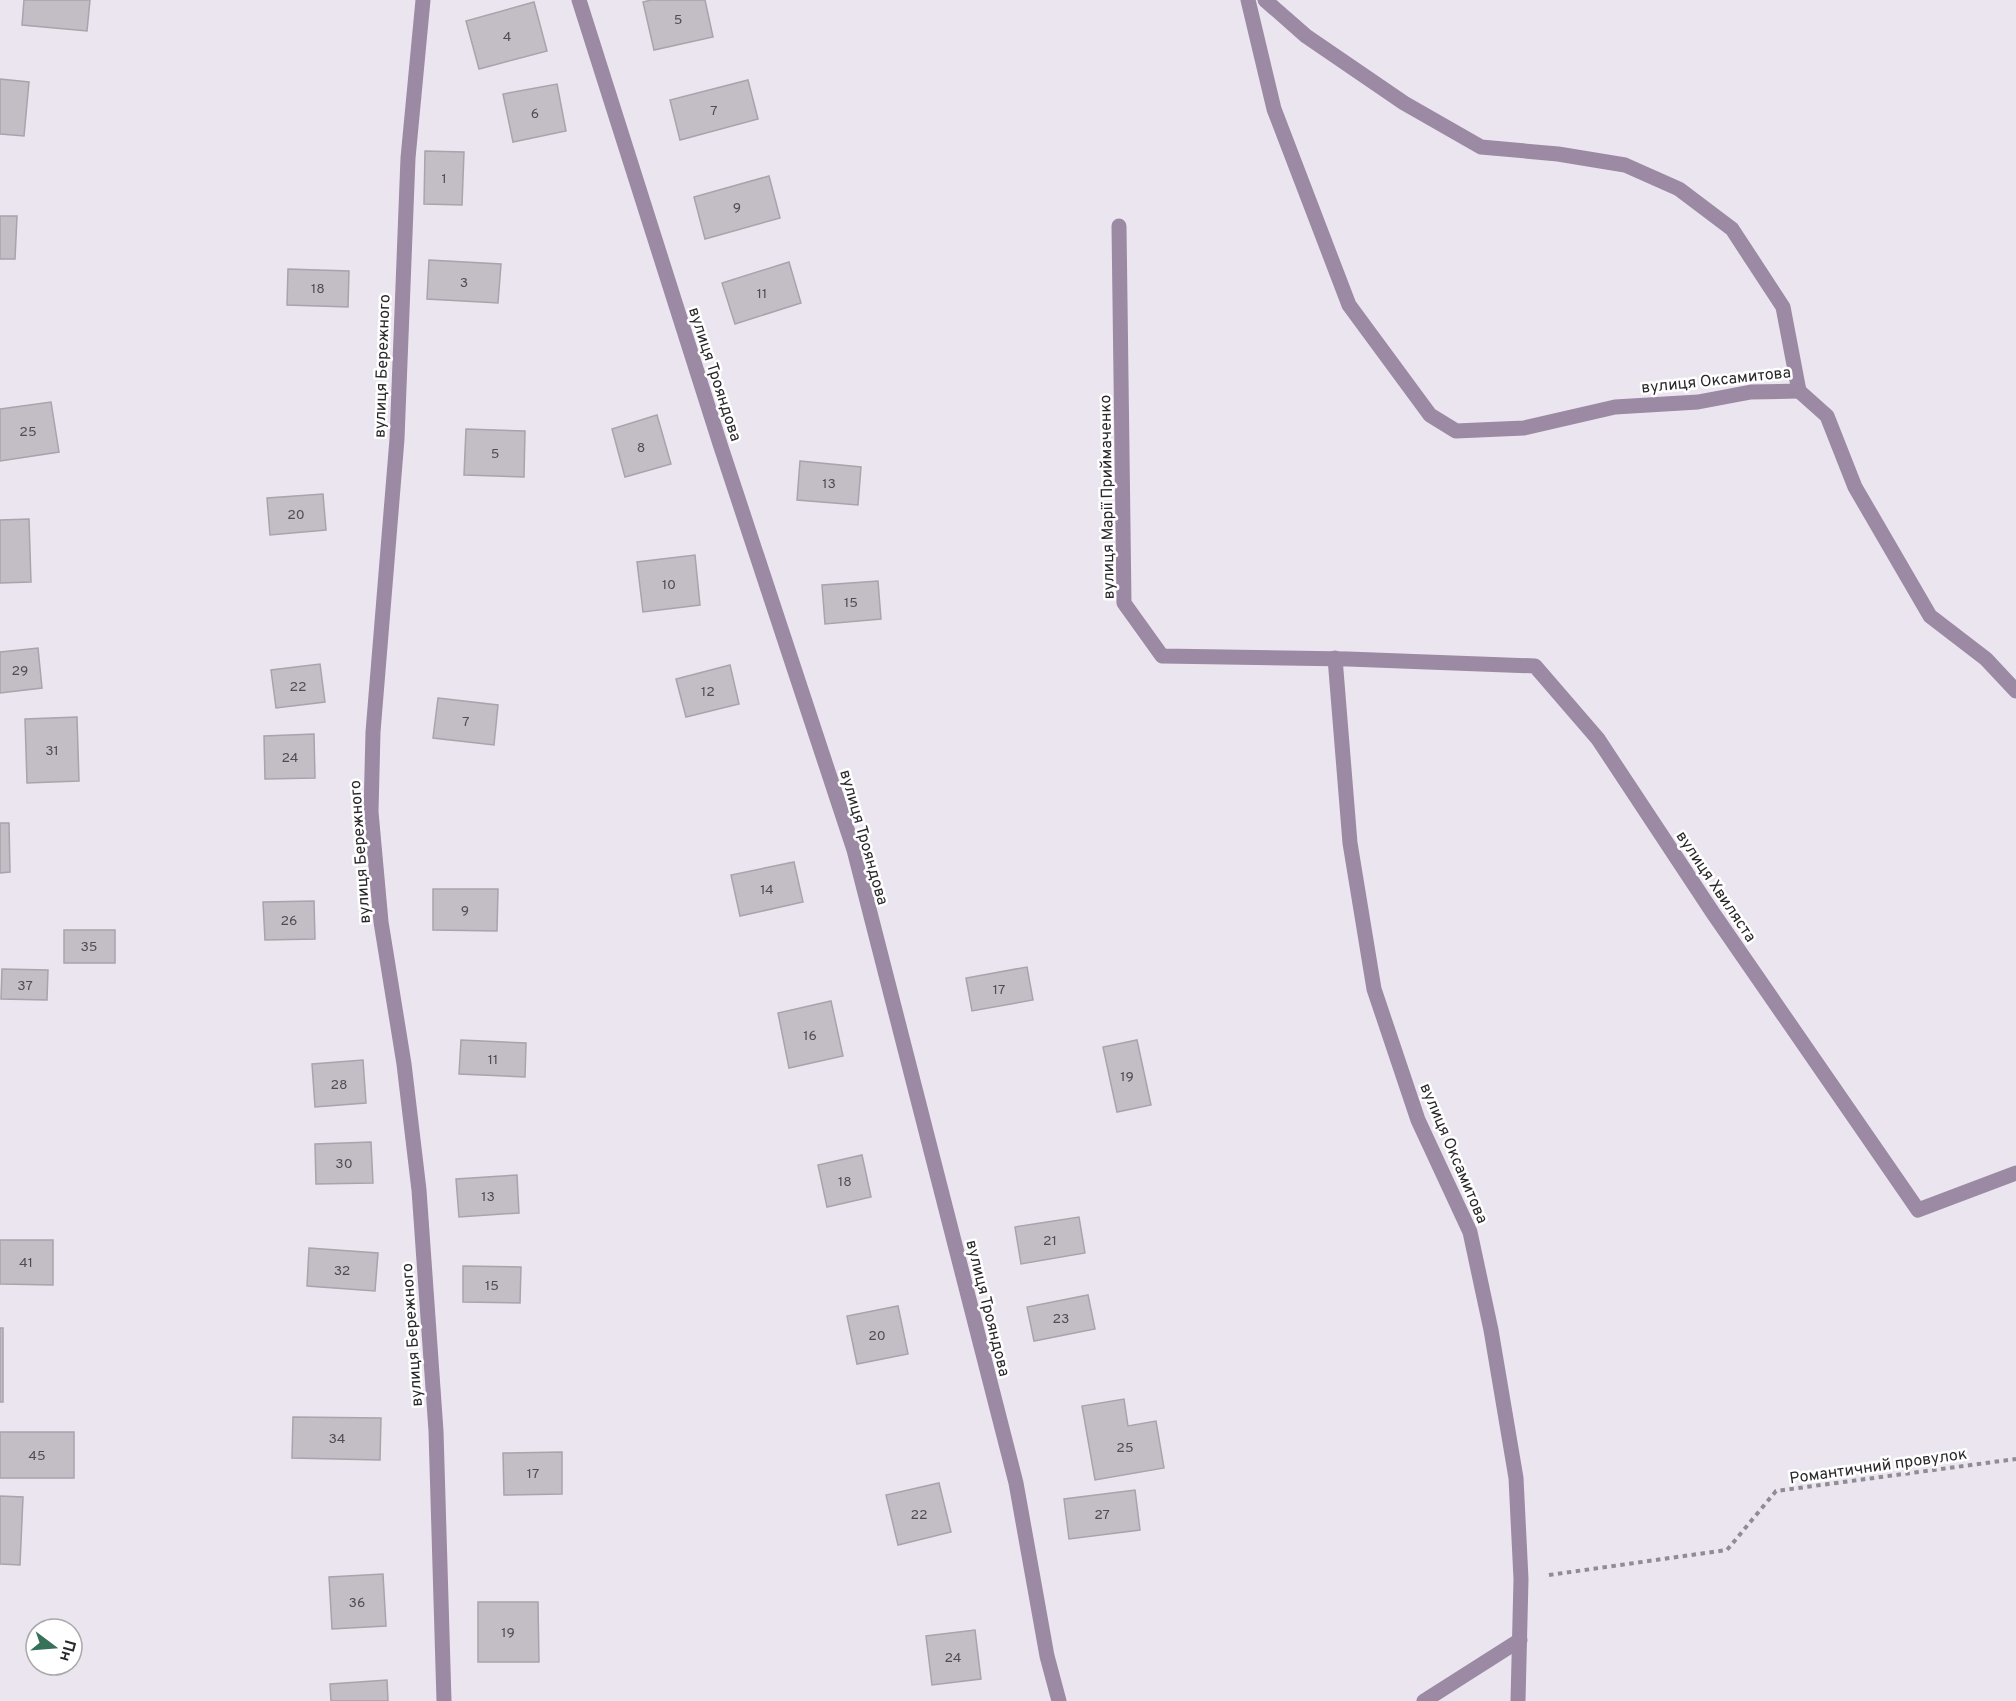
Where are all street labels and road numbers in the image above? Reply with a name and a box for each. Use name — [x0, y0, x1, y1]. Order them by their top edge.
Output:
street label: вулиця Бережного — [370, 294, 396, 438]
street label: вулиця Трояндова — [683, 305, 745, 444]
street label: вулиця Оксамитова — [1640, 363, 1792, 399]
street label: вулиця Марії Приймаченко — [1096, 394, 1120, 599]
street label: вулиця Трояндова — [834, 768, 892, 908]
street label: вулиця Бережного — [346, 779, 376, 924]
street label: вулиця Хвиляста — [1671, 828, 1760, 947]
street label: вулиця Оксамитова — [1415, 1081, 1492, 1227]
street label: вулиця Трояндова — [960, 1238, 1014, 1379]
street label: вулиця Бережного — [398, 1262, 428, 1407]
street label: Романтичний провулок — [1788, 1445, 1968, 1489]

